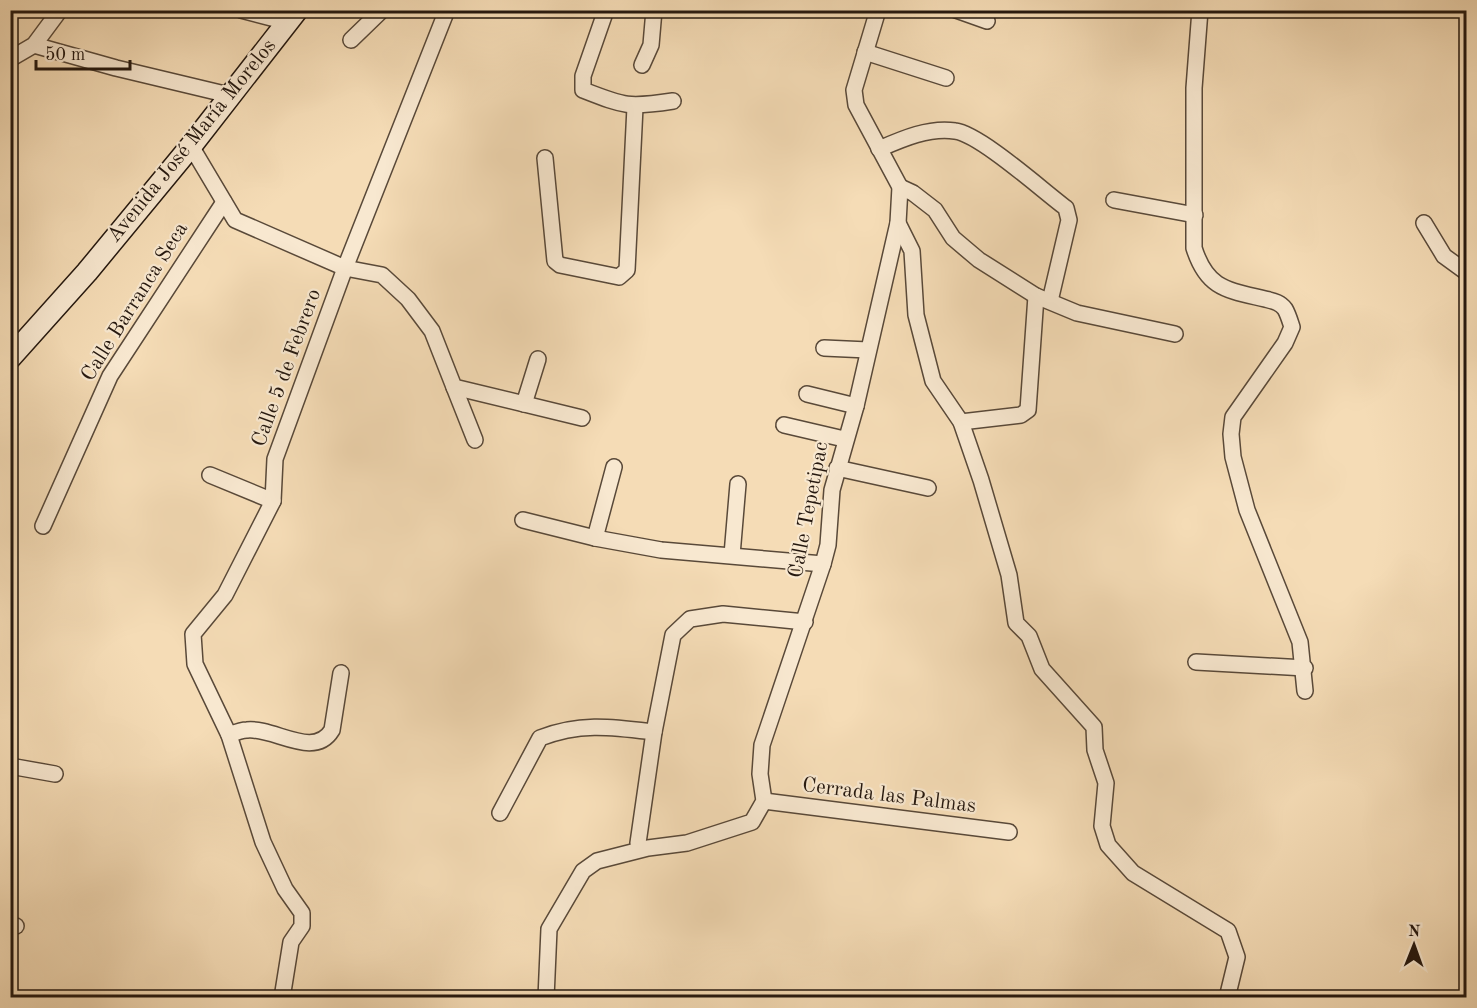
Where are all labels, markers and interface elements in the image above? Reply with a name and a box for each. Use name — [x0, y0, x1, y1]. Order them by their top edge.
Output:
scale bar — [36, 33, 130, 71]
street label: Avenida José María Morelos — [104, 35, 280, 247]
text: 50 m — [45, 46, 85, 64]
street label: Calle Barranca Seca — [78, 219, 192, 385]
street label: Calle 5 de Febrero — [249, 286, 325, 450]
street label: Calle Tepetipac — [785, 440, 833, 580]
street label: Cerrada las Palmas — [801, 775, 977, 817]
north arrow — [1384, 915, 1444, 975]
text: N — [1408, 924, 1421, 940]

